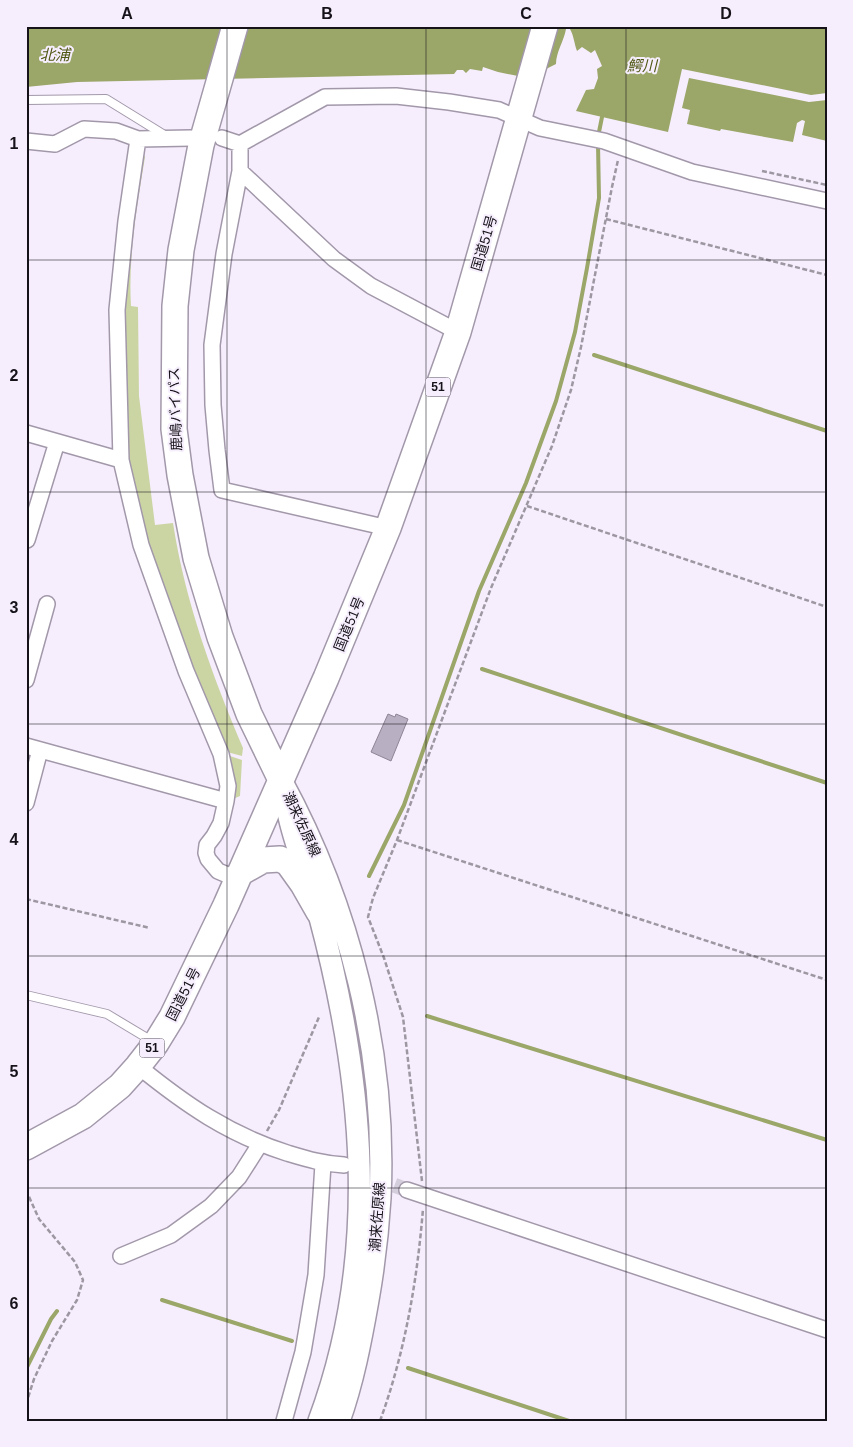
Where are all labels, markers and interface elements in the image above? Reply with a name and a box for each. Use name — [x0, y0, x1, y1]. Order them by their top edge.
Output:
text: A — [121, 5, 133, 22]
text: B — [321, 5, 333, 22]
text: C — [520, 5, 532, 22]
text: D — [720, 5, 732, 22]
water label: 北浦 — [40, 46, 72, 63]
water label: 鰐川 — [627, 57, 659, 74]
text: 1 — [10, 135, 19, 152]
street label: 国道51号 — [468, 213, 500, 273]
text: 2 — [10, 367, 19, 384]
street label: 鹿嶋バイパス — [166, 367, 184, 451]
road number: 51 — [426, 378, 450, 397]
street label: 国道51号 — [331, 594, 367, 654]
text: 3 — [10, 599, 19, 616]
street label: 潮来佐原線 — [280, 789, 324, 859]
text: 4 — [10, 831, 19, 848]
street label: 国道51号 — [163, 965, 203, 1023]
road number: 51 — [140, 1038, 164, 1058]
text: 5 — [10, 1063, 19, 1080]
street label: 潮来佐原線 — [367, 1182, 387, 1252]
text: 6 — [10, 1295, 19, 1312]

